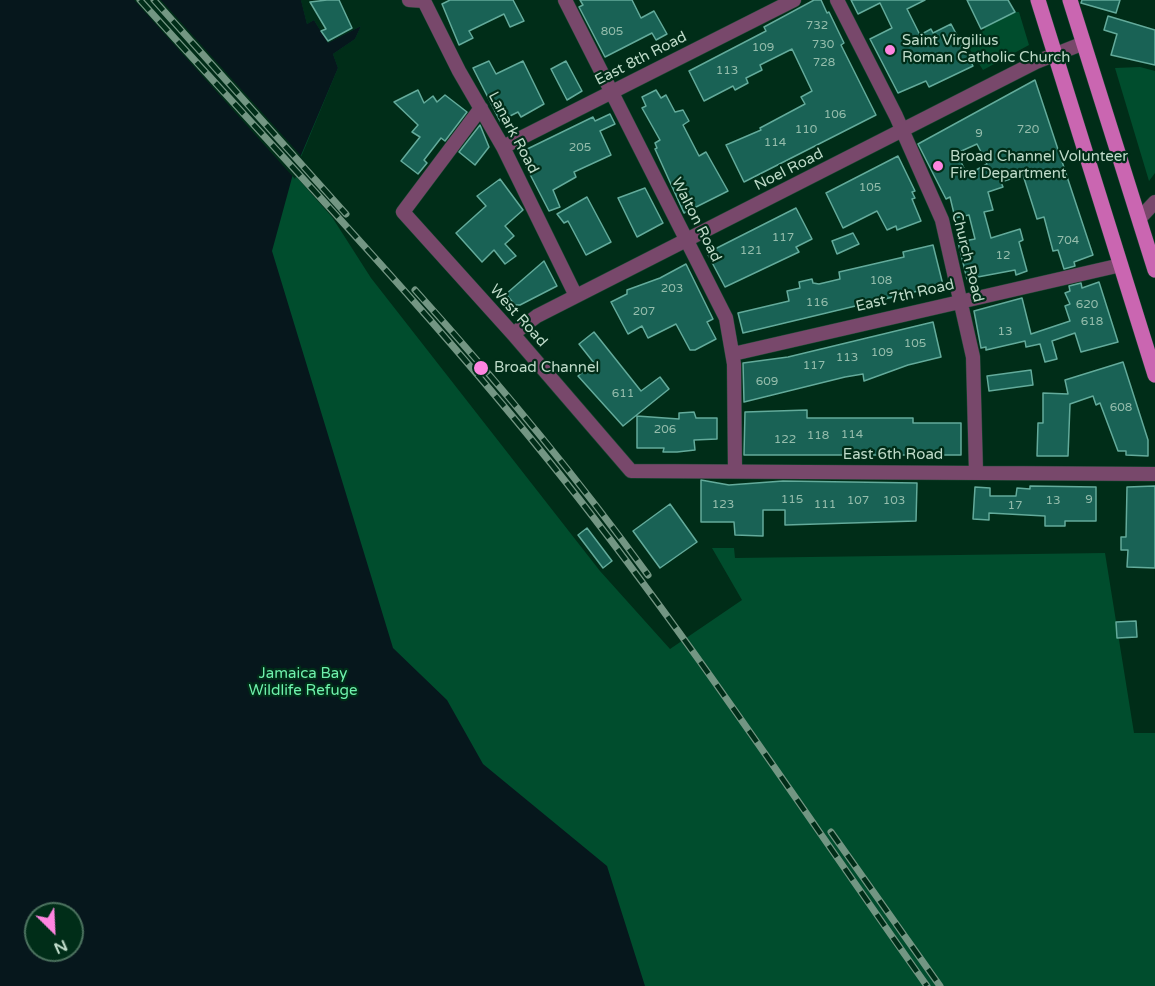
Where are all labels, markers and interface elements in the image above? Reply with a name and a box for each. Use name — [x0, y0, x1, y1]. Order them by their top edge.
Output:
house number: 732 — [806, 19, 828, 33]
house number: 805 — [601, 25, 623, 39]
street label: East 8th Road — [592, 28, 690, 90]
place label: Saint Virgilius Roman Catholic Church — [902, 32, 1070, 67]
house number: 730 — [812, 38, 834, 52]
house number: 109 — [752, 41, 774, 55]
marker: Saint Virgilius Roman Catholic Church — [883, 43, 897, 57]
house number: 728 — [813, 56, 835, 70]
house number: 113 — [716, 64, 738, 78]
street label: Lanark Road — [484, 89, 542, 177]
house number: 106 — [824, 108, 846, 122]
house number: 110 — [795, 123, 817, 137]
house number: 720 — [1017, 123, 1039, 137]
house number: 9 — [975, 127, 983, 141]
house number: 114 — [764, 136, 786, 150]
house number: 205 — [569, 141, 591, 155]
street label: Noel Road — [752, 145, 826, 195]
place label: Broad Channel Volunteer Fire Department — [950, 148, 1128, 183]
marker: Broad Channel Volunteer Fire Department — [931, 159, 945, 173]
street label: Walton Road — [667, 175, 725, 265]
house number: 105 — [859, 181, 881, 195]
street label: Church Road — [947, 210, 987, 304]
house number: 117 — [772, 231, 794, 245]
house number: 704 — [1057, 234, 1079, 248]
house number: 121 — [740, 244, 762, 258]
house number: 12 — [995, 249, 1011, 263]
house number: 108 — [870, 274, 892, 288]
street label: East 7th Road — [854, 276, 956, 316]
street label: West Road — [485, 281, 551, 351]
house number: 203 — [661, 282, 683, 296]
house number: 116 — [806, 296, 828, 310]
house number: 620 — [1076, 298, 1098, 312]
house number: 207 — [633, 305, 655, 319]
house number: 618 — [1081, 315, 1103, 329]
house number: 13 — [997, 325, 1013, 339]
house number: 105 — [904, 337, 926, 351]
house number: 109 — [871, 346, 893, 360]
house number: 113 — [836, 351, 858, 365]
marker: Broad Channel — [472, 359, 490, 377]
place label: Broad Channel — [494, 359, 599, 377]
house number: 117 — [803, 359, 825, 373]
house number: 609 — [756, 375, 778, 389]
house number: 611 — [612, 387, 634, 401]
house number: 608 — [1110, 401, 1132, 415]
house number: 206 — [654, 423, 676, 437]
house number: 114 — [841, 428, 863, 442]
house number: 118 — [807, 429, 829, 443]
house number: 122 — [774, 433, 796, 447]
street label: East 6th Road — [843, 446, 943, 464]
house number: 115 — [781, 493, 803, 507]
house number: 9 — [1085, 493, 1093, 507]
house number: 107 — [847, 494, 869, 508]
house number: 103 — [883, 494, 905, 508]
house number: 13 — [1045, 494, 1061, 508]
house number: 123 — [712, 498, 734, 512]
house number: 111 — [814, 498, 836, 512]
house number: 17 — [1007, 499, 1023, 513]
park label: Jamaica Bay Wildlife Refuge — [248, 665, 358, 700]
north arrow — [24, 902, 84, 962]
text: N — [51, 935, 70, 958]

